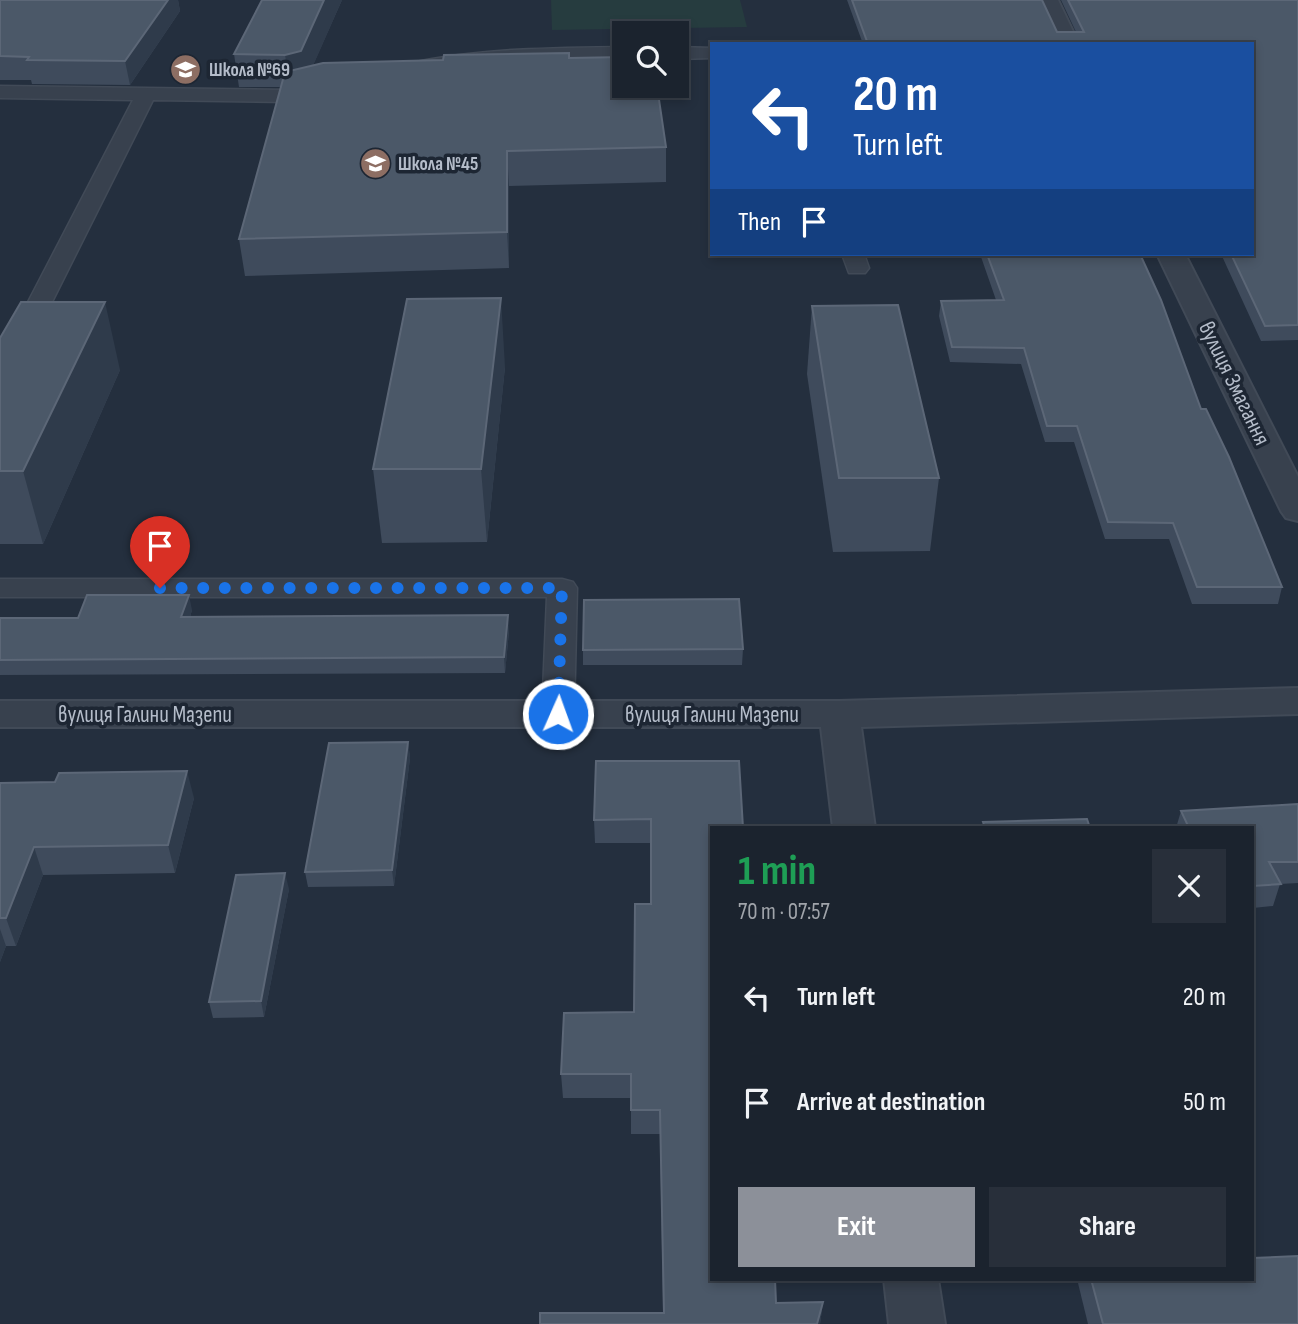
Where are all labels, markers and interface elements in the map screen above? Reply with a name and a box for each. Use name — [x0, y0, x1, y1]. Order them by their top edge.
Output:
map controls — [612, 21, 689, 98]
button: search — [612, 21, 689, 98]
school or university icon: Школа №69 — [169, 52, 203, 86]
place label: Школа №69 — [209, 59, 290, 82]
text: 20 m — [853, 66, 938, 125]
icon: left — [738, 70, 829, 161]
text: Turn left — [853, 126, 943, 165]
school or university icon: Школа №45 — [358, 146, 392, 180]
place label: Школа №45 — [398, 153, 478, 176]
icon: arrive — [795, 203, 833, 241]
text: Then — [738, 207, 781, 238]
street label: вулиця Змагання — [1192, 317, 1276, 450]
pin — [130, 516, 190, 588]
icon: arrive — [141, 527, 179, 565]
position arrow — [521, 677, 595, 751]
street label: вулиця Галини Мазепи — [58, 701, 232, 729]
street label: вулиця Галини Мазепи — [625, 701, 799, 729]
text: 1 min — [738, 846, 816, 897]
button: close — [1152, 849, 1226, 923]
text: 70 m · 07:57 — [738, 898, 830, 926]
icon: left — [738, 979, 776, 1017]
text: Turn left — [797, 982, 875, 1013]
text: 20 m — [1183, 982, 1226, 1013]
icon: arrive — [738, 1084, 776, 1122]
text: Arrive at destination — [797, 1087, 985, 1118]
text: 50 m — [1183, 1087, 1226, 1118]
button: Exit — [738, 1187, 975, 1267]
button: Share — [989, 1187, 1226, 1267]

